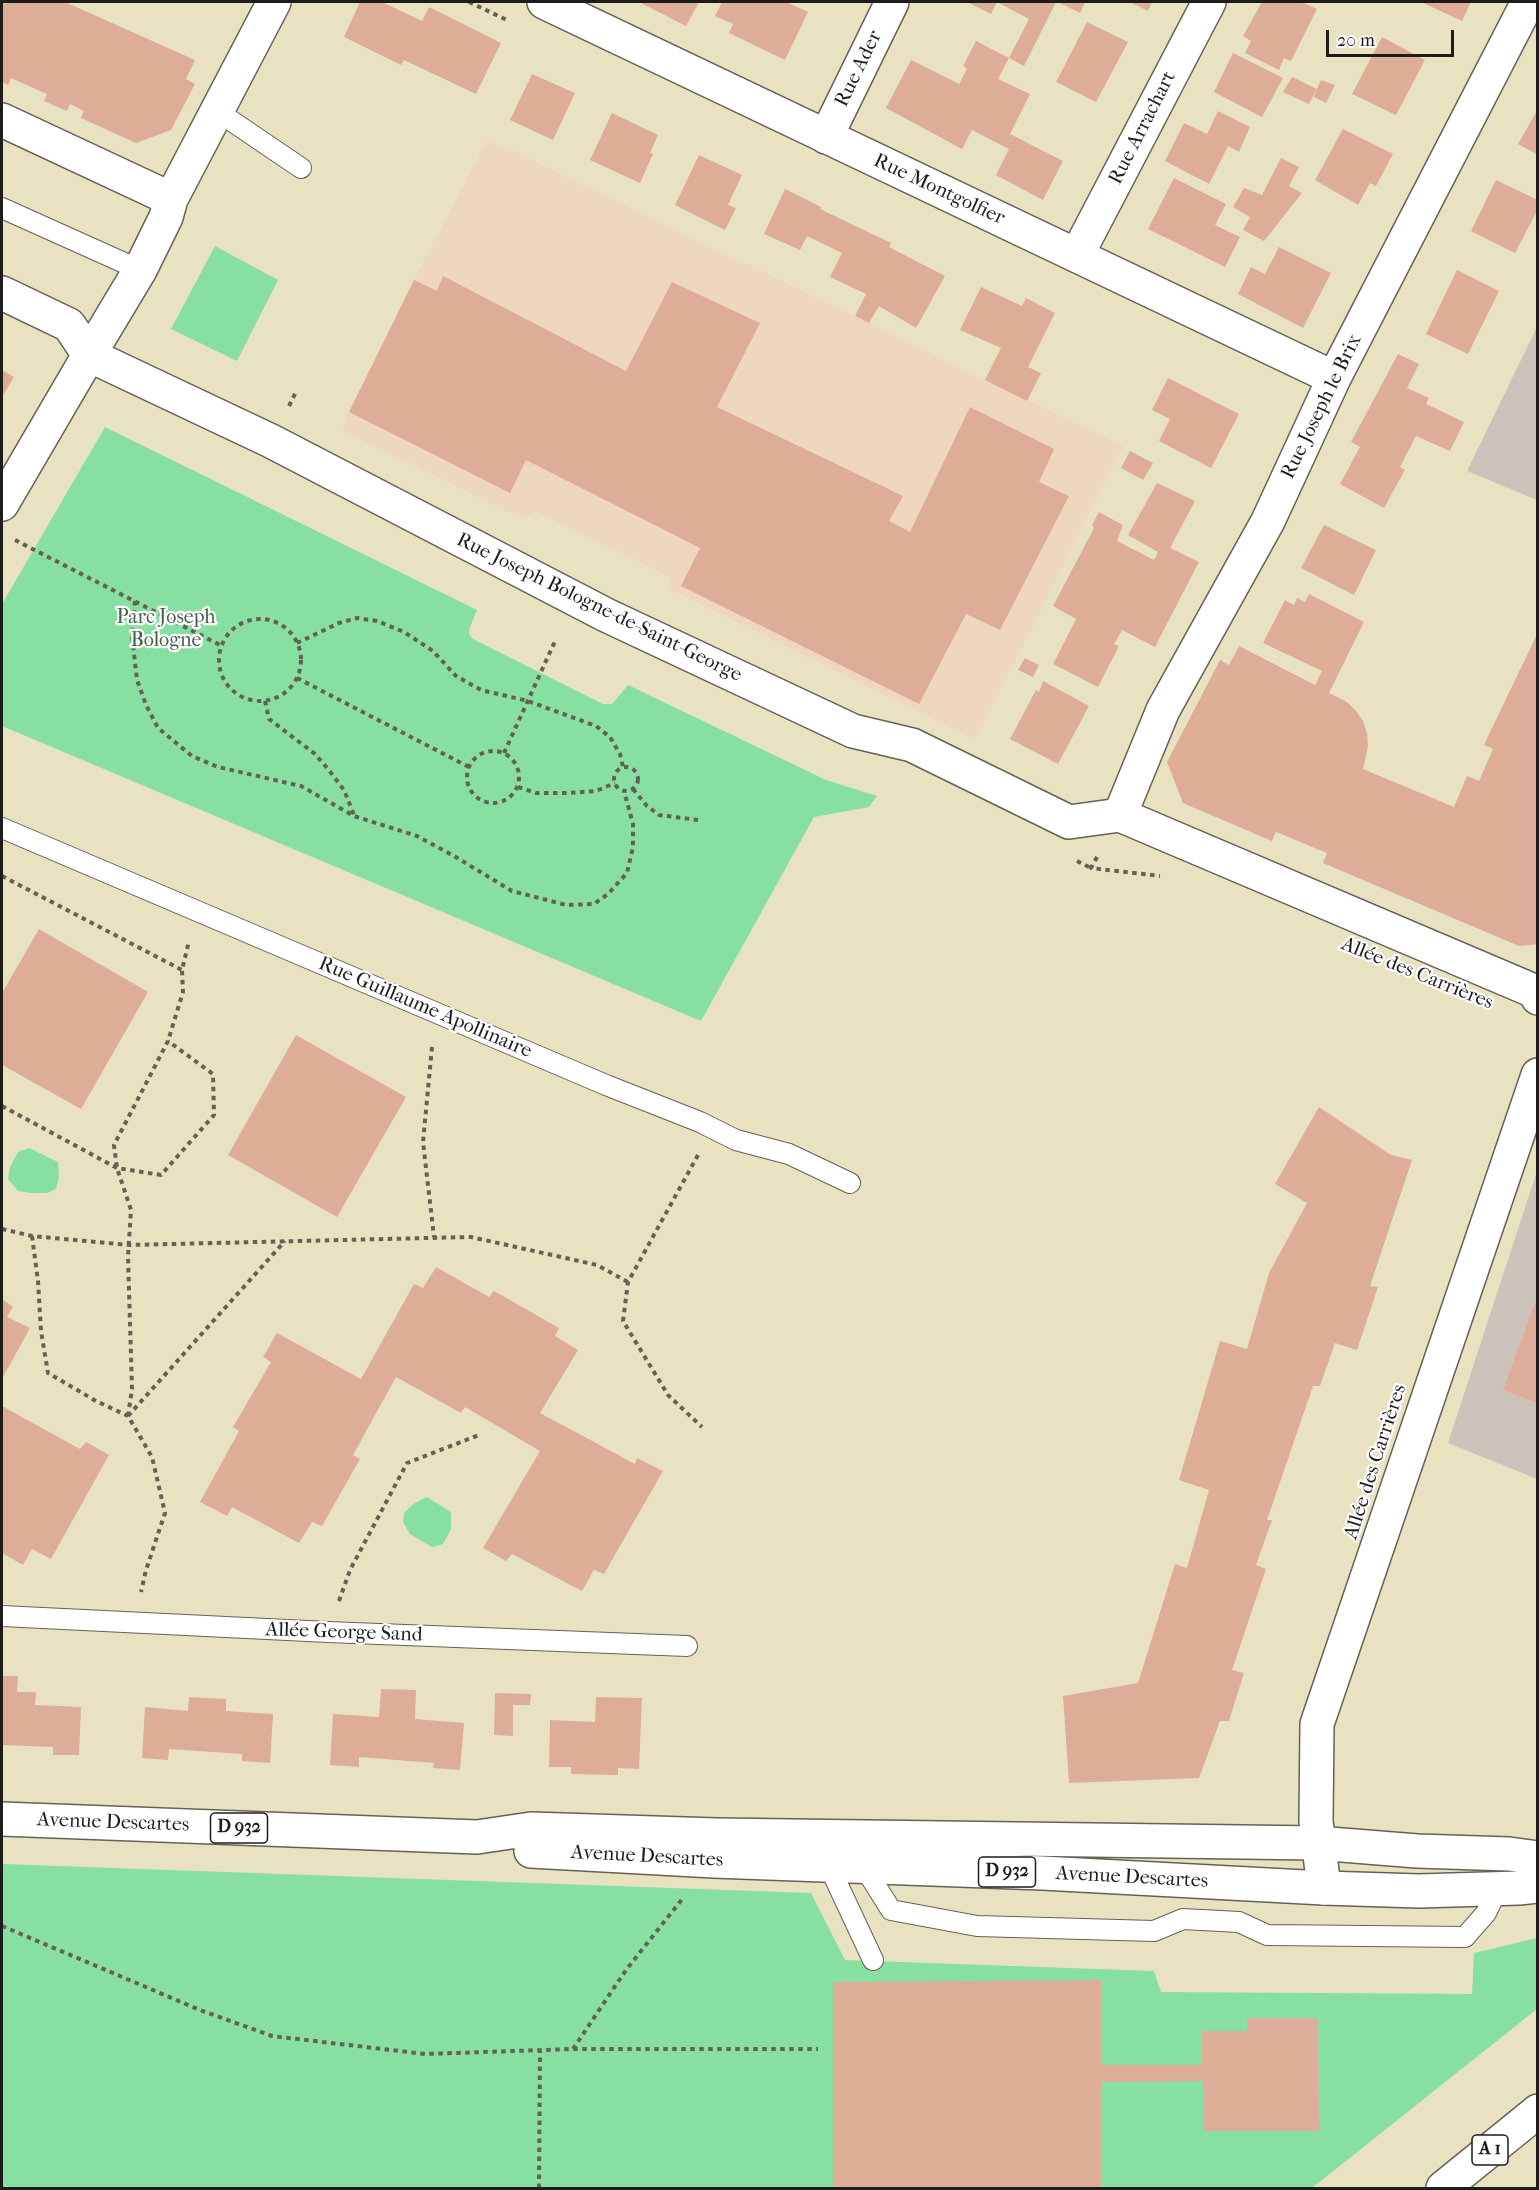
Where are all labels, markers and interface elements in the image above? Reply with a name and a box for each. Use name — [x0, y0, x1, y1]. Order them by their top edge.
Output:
scale bar — [1329, 18, 1456, 56]
street label: Rue Ader — [830, 27, 888, 111]
text: 20 m — [1337, 30, 1375, 51]
street label: Rue Arrachart — [1104, 67, 1182, 189]
street label: Rue Montgolfier — [870, 149, 1008, 231]
street label: Rue Joseph le Brix — [1277, 331, 1367, 483]
street label: Rue Joseph Bologne-de-Saint-George — [452, 528, 746, 688]
park label: Parc Joseph Bologne — [116, 606, 216, 653]
street label: Allée des Carrières — [1338, 933, 1496, 1015]
street label: Rue Guillaume Apollinaire — [315, 952, 535, 1064]
street label: Allée des Carrières — [1340, 1382, 1412, 1542]
street label: Allée George Sand — [265, 1618, 423, 1648]
street label: Avenue Descartes — [36, 1808, 190, 1838]
road number: D 932 — [210, 1813, 268, 1843]
street label: Avenue Descartes — [570, 1841, 724, 1873]
road number: D 932 — [978, 1857, 1036, 1887]
street label: Avenue Descartes — [1055, 1862, 1209, 1894]
road number: A 1 — [1472, 2135, 1508, 2165]

